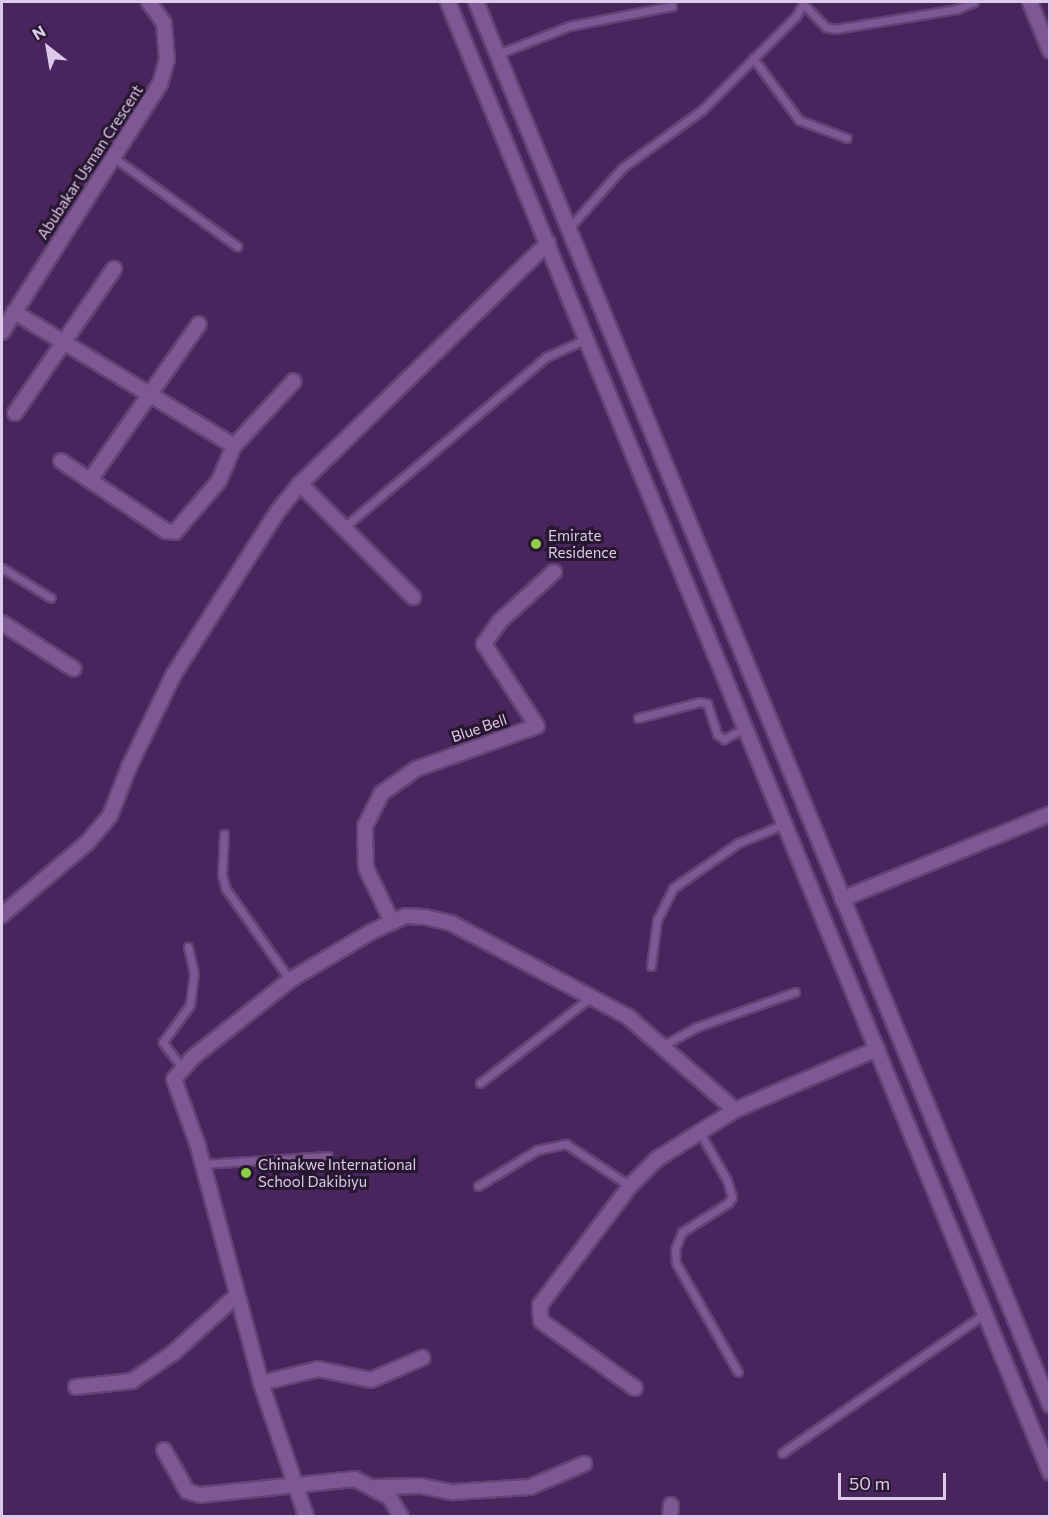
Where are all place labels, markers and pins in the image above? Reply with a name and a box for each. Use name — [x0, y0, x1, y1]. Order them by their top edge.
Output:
place label: Emirate Residence — [548, 526, 617, 561]
marker: Emirate Residence — [529, 537, 543, 551]
place label: Chinakwe International School Dakibiyu — [258, 1155, 416, 1190]
marker: Chinakwe International School Dakibiyu — [239, 1166, 253, 1180]

